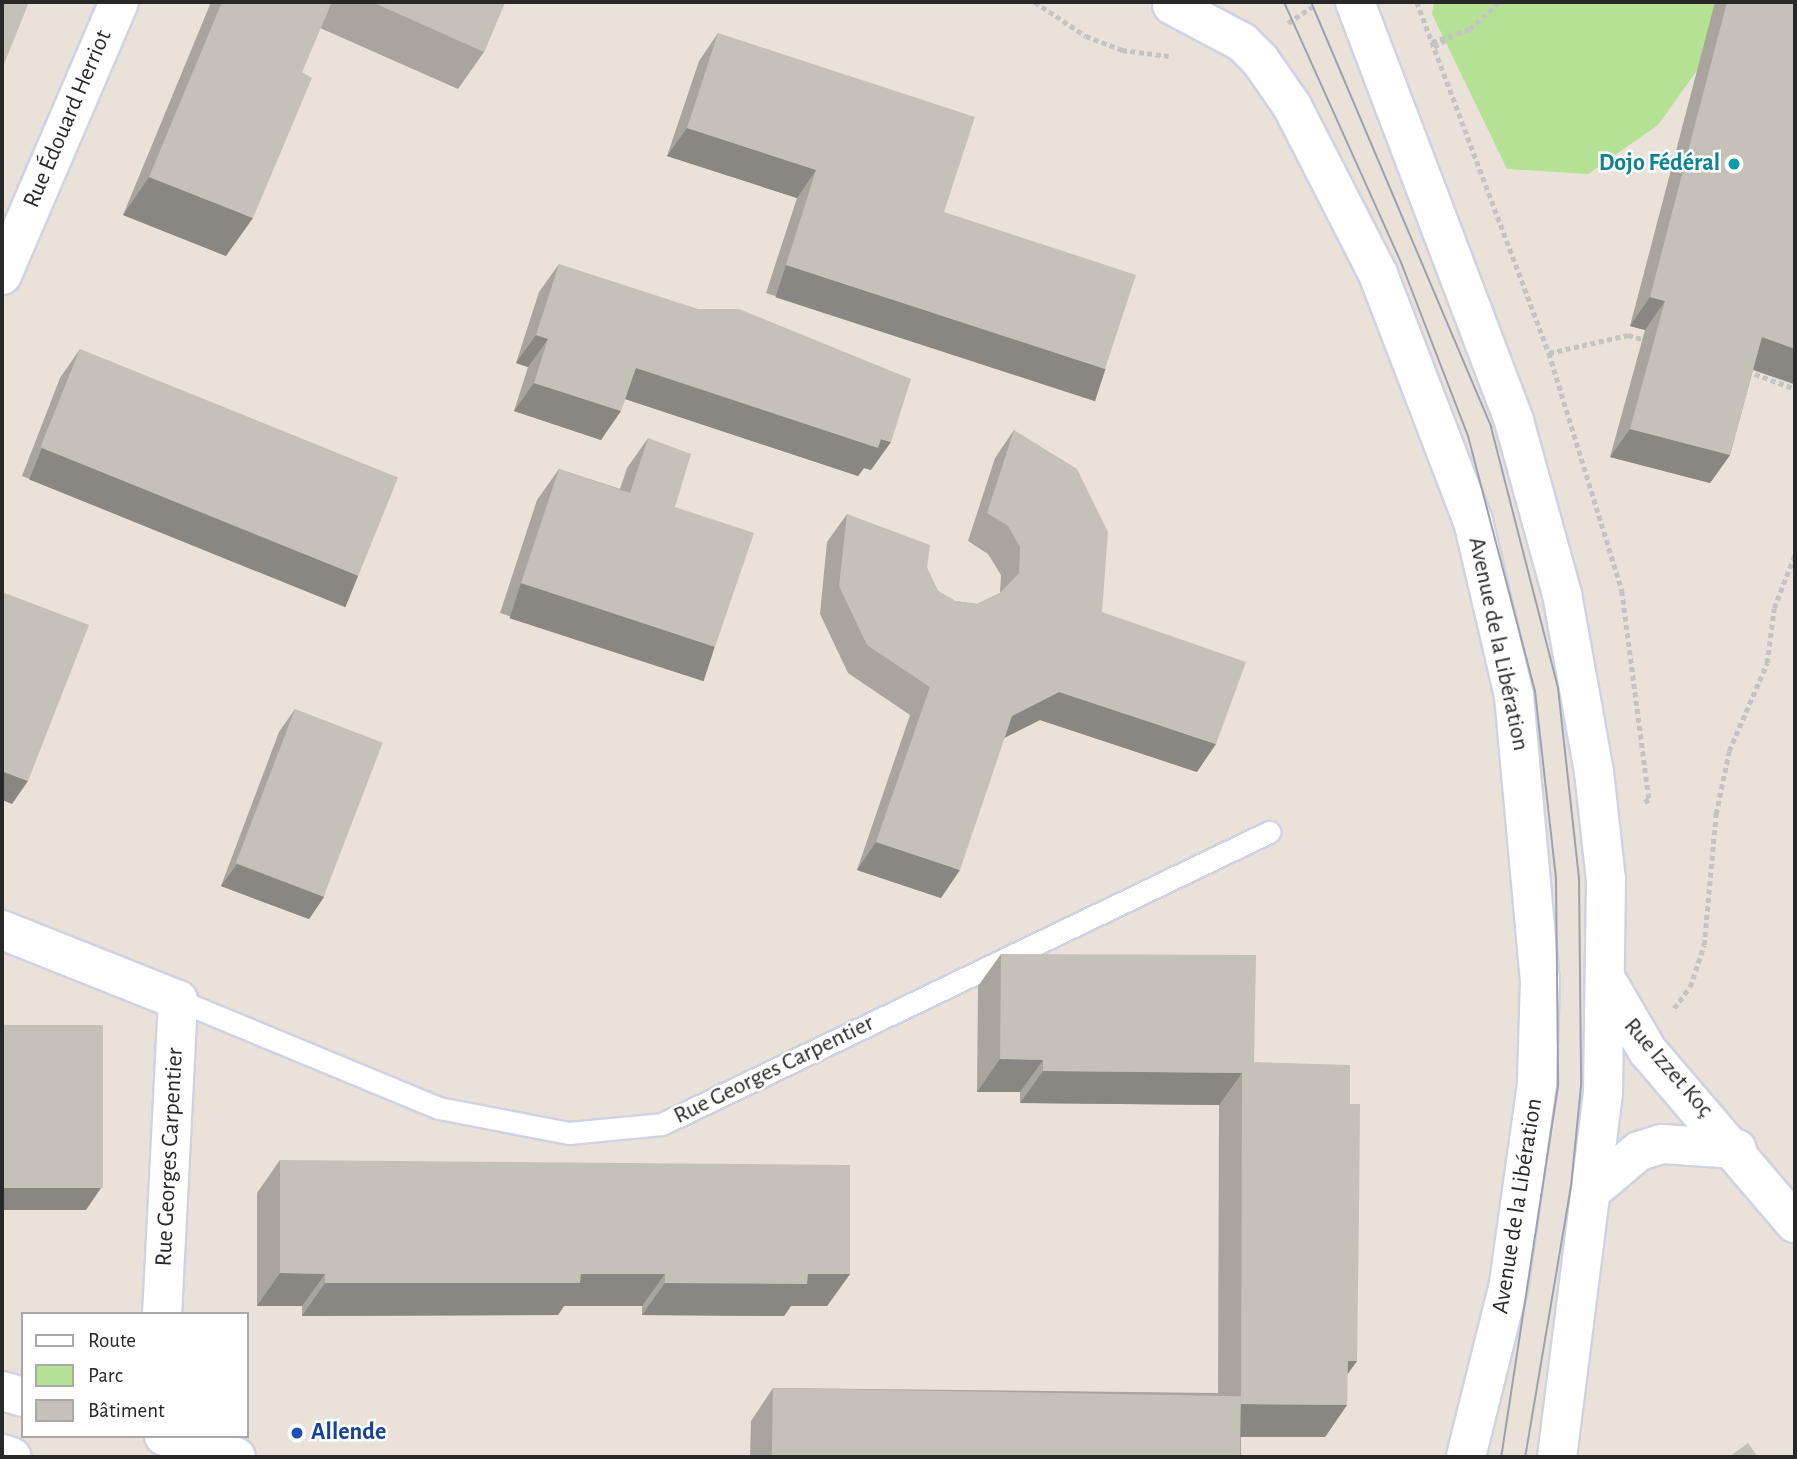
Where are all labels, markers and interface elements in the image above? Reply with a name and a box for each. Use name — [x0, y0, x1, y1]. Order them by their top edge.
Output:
street label: Rue Édouard Herriot — [18, 26, 118, 212]
place label: Dojo Fédéral — [1599, 150, 1720, 178]
marker: Dojo Fédéral — [1726, 156, 1742, 172]
street label: Avenue de la Libération — [1461, 535, 1535, 753]
street label: Rue Georges Carpentier — [669, 1009, 879, 1131]
street label: Rue Izzet Koç — [1617, 1012, 1719, 1124]
street label: Rue Georges Carpentier — [150, 1047, 190, 1267]
street label: Avenue de la Libération — [1487, 1096, 1549, 1316]
legend — [21, 1312, 248, 1438]
text: Route — [88, 1330, 136, 1351]
text: Parc — [88, 1365, 123, 1386]
text: Bâtiment — [88, 1400, 165, 1421]
place label: Allende — [311, 1419, 386, 1447]
marker: Allende — [289, 1425, 305, 1441]

